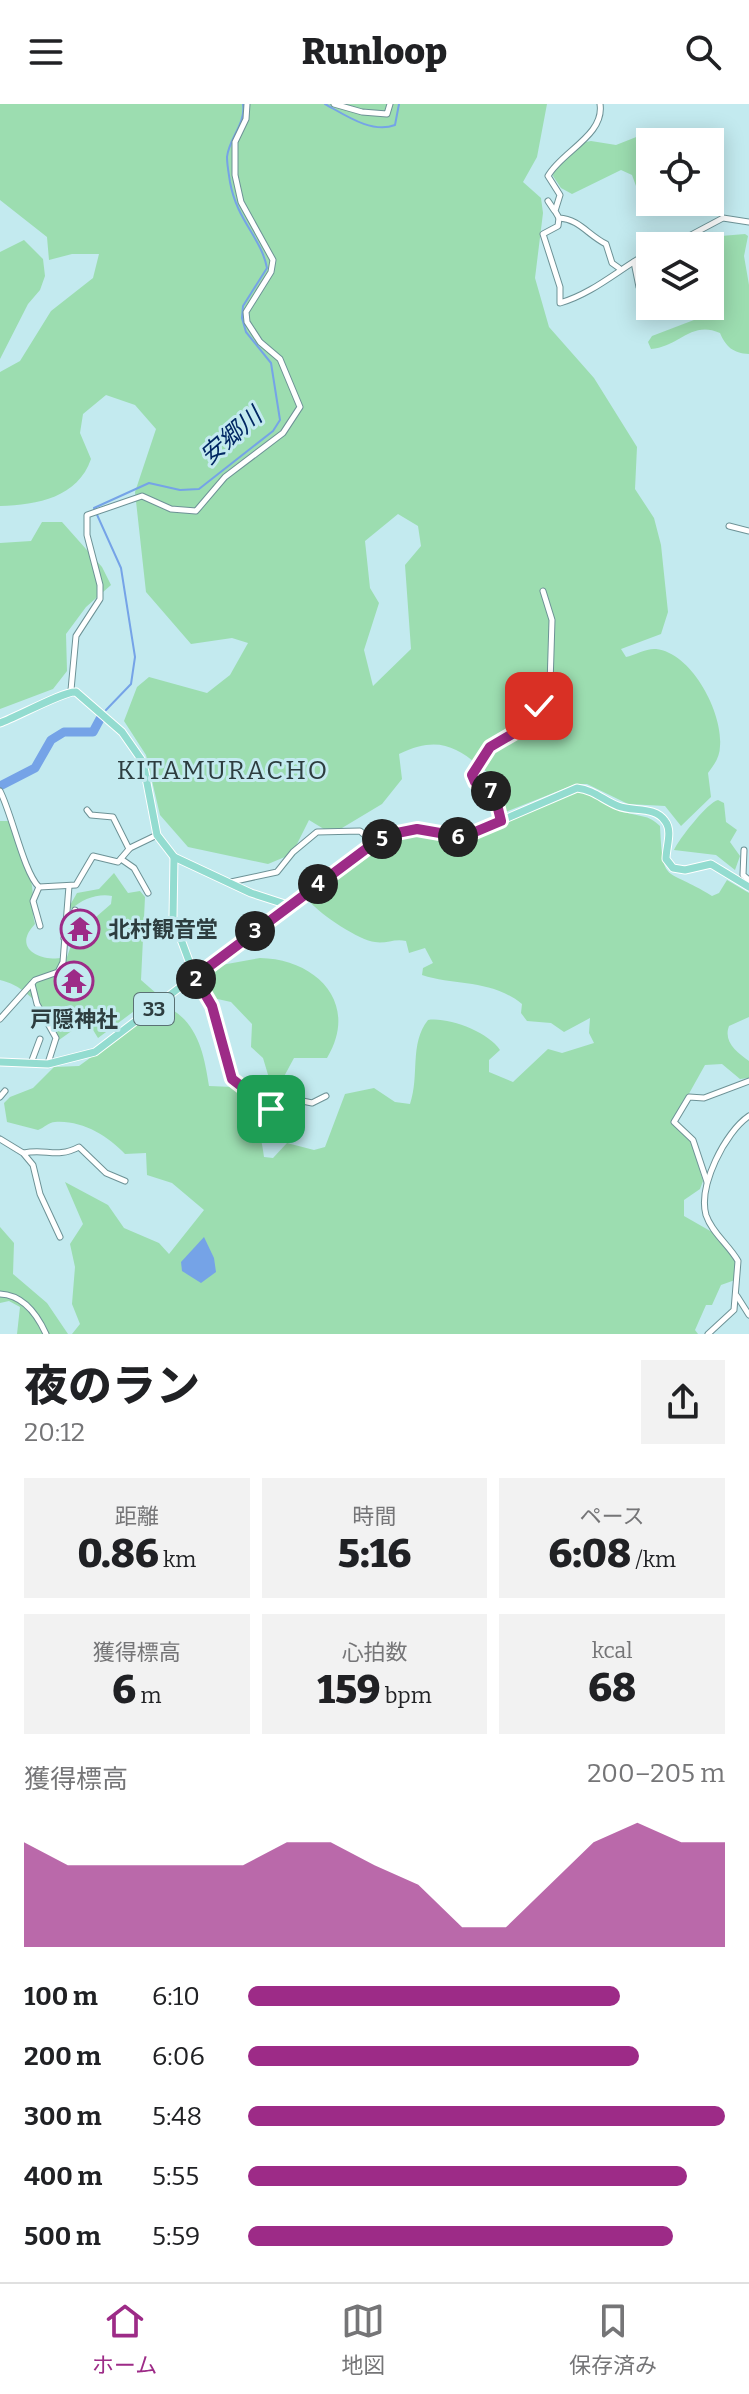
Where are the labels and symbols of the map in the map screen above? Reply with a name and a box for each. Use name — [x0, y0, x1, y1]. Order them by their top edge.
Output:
water label: 安郷川 — [195, 400, 270, 470]
pin — [505, 672, 573, 740]
district label: KITAMURACHO — [117, 755, 329, 786]
pin: 7 — [471, 771, 511, 811]
pin: 6 — [438, 817, 478, 857]
pin: 5 — [362, 819, 402, 859]
pin: 4 — [298, 864, 338, 904]
temple icon: 北村観音堂 — [59, 908, 101, 950]
pin: 3 — [235, 911, 275, 951]
place label: 北村観音堂 — [108, 916, 218, 943]
pin: 2 — [176, 959, 216, 999]
temple icon: 戸隠神社 — [53, 960, 95, 1002]
road number: 33 — [134, 993, 174, 1025]
place label: 戸隠神社 — [30, 1006, 118, 1033]
pin — [237, 1075, 305, 1143]

